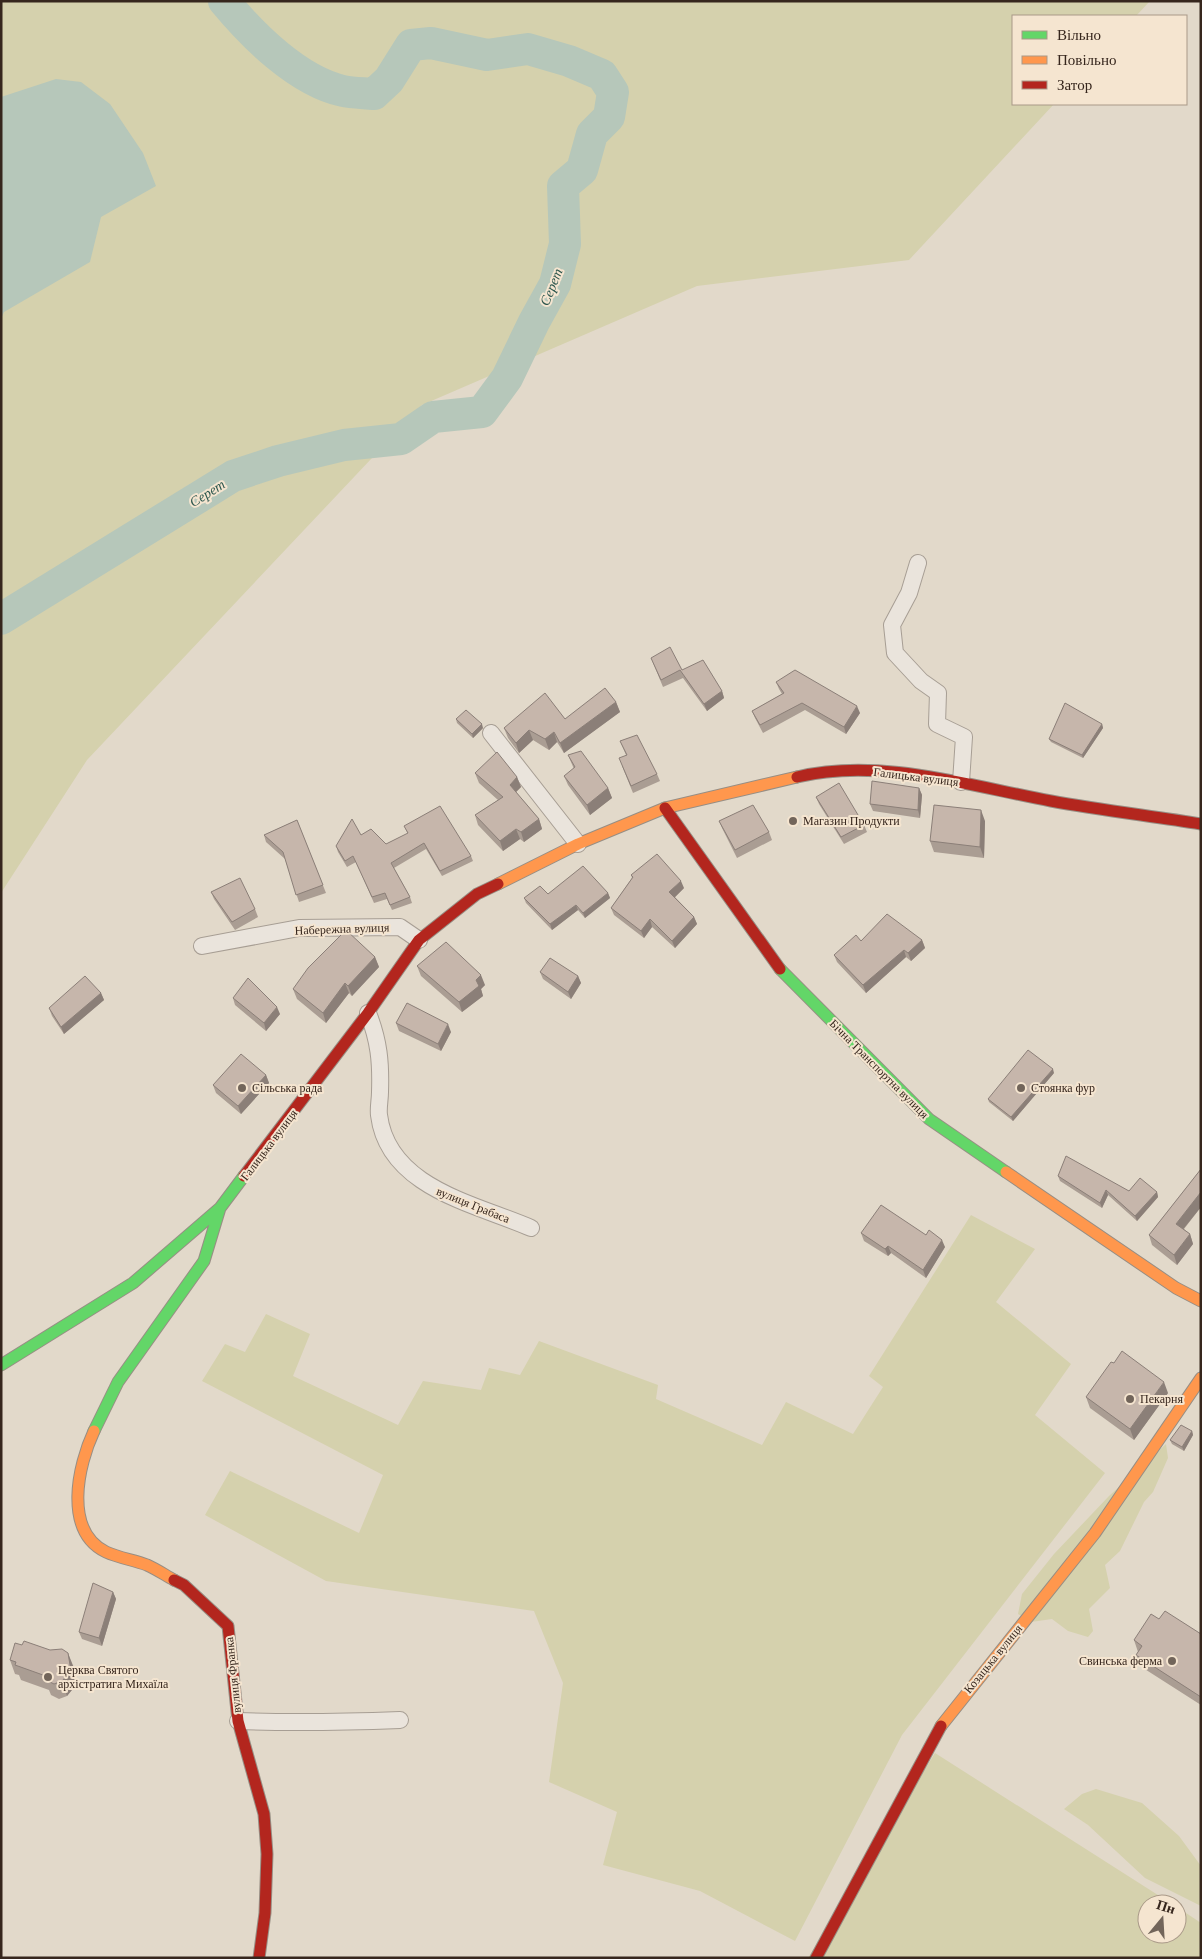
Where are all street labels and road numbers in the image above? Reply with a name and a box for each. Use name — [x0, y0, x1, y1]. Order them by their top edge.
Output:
street label: Галицька вулиця — [873, 765, 960, 789]
street label: Набережна вулиця — [294, 920, 390, 938]
street label: Бічна Транспортна вулиця — [827, 1017, 932, 1122]
street label: Галицька вулиця — [238, 1106, 301, 1183]
street label: вулиця Грабаса — [434, 1184, 512, 1226]
street label: Козацька вулиця — [961, 1621, 1025, 1696]
street label: вулиця Франка — [222, 1636, 244, 1714]

